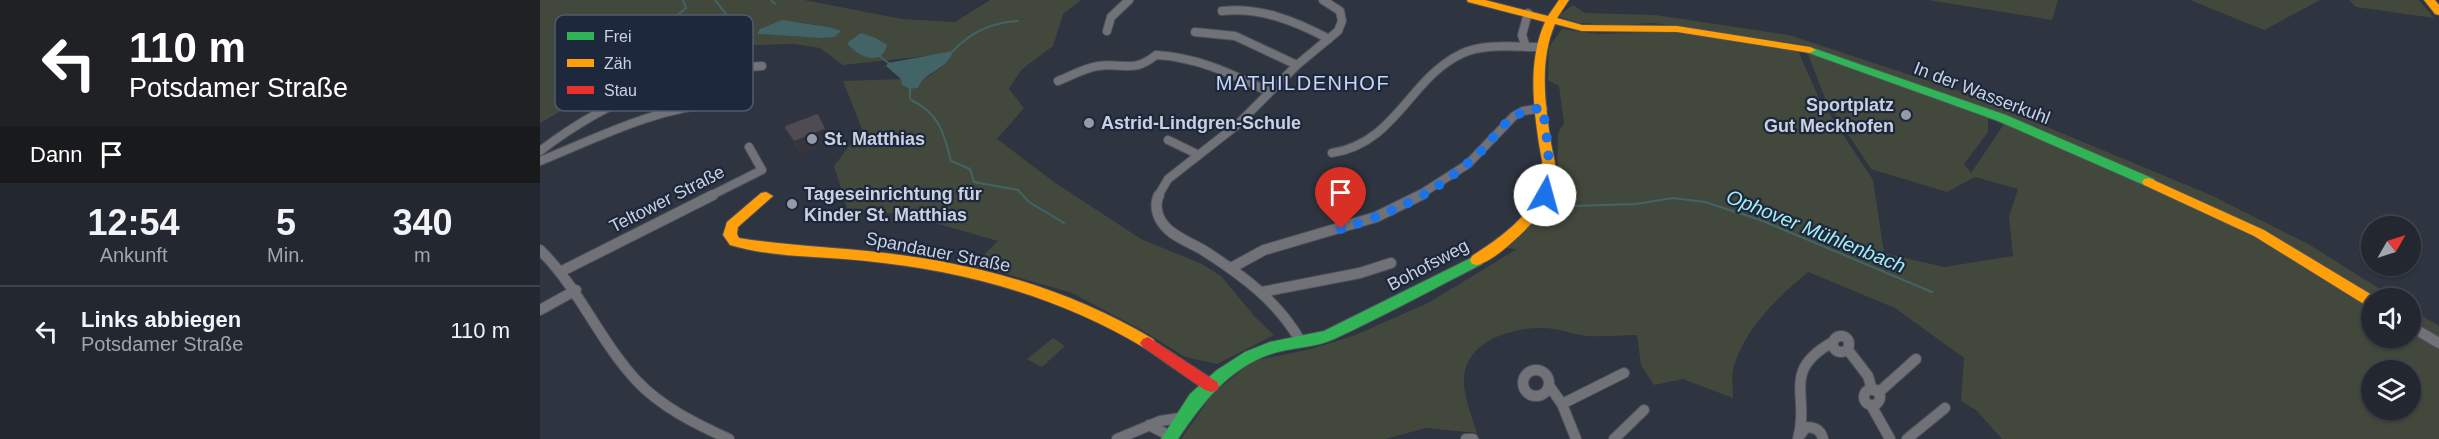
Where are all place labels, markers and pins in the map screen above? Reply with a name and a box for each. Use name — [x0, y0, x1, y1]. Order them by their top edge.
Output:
place label: Sportplatz Gut Meckhofen — [1764, 95, 1894, 136]
marker: Sportplatz Gut Meckhofen — [1899, 108, 1913, 122]
place label: Astrid-Lindgren-Schule — [1101, 113, 1301, 133]
marker: Astrid-Lindgren-Schule — [1082, 116, 1096, 130]
place label: St. Matthias — [824, 129, 925, 149]
marker: St. Matthias — [805, 132, 819, 146]
pin — [1315, 167, 1366, 229]
place label: Tageseinrichtung für Kinder St. Matthias — [804, 184, 982, 225]
marker: Tageseinrichtung für Kinder St. Matthias — [785, 197, 799, 211]

